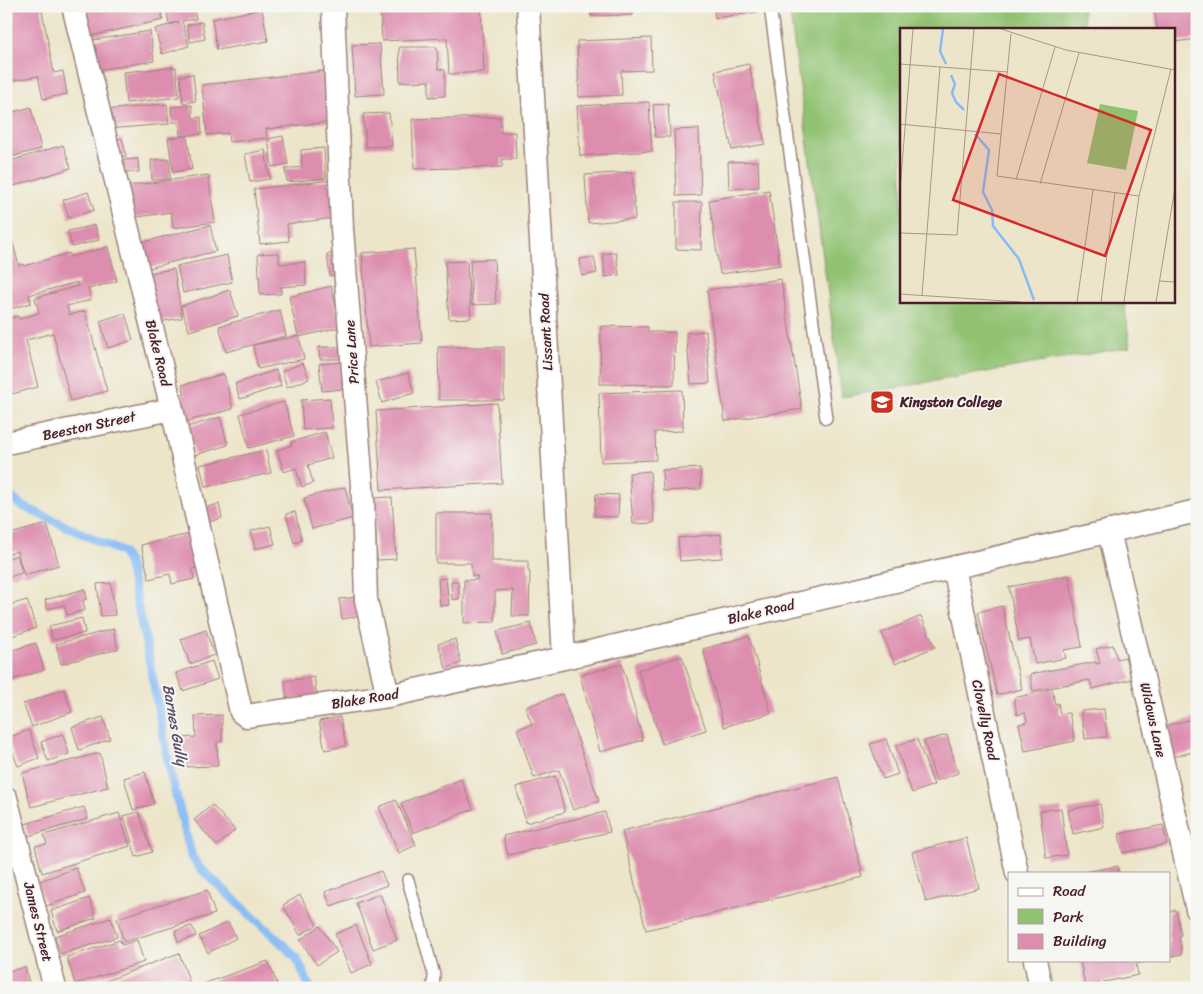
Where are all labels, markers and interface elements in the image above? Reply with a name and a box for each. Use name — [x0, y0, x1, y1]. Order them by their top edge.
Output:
inset map — [900, 28, 1176, 302]
street label: Lissant Road — [531, 291, 561, 371]
street label: Blake Road — [138, 317, 179, 391]
street label: Price Lane — [337, 319, 367, 385]
school or university icon: Kingston College — [869, 389, 895, 415]
place label: Kingston College — [899, 390, 1003, 415]
street label: Beeston Street — [40, 404, 139, 448]
street label: Blake Road — [725, 592, 798, 632]
street label: Clovelly Road — [964, 677, 1006, 764]
street label: Widows Lane — [1132, 680, 1174, 760]
street label: Blake Road — [329, 681, 402, 717]
water label: Barnes Gully — [155, 682, 195, 770]
legend — [1008, 872, 1170, 962]
street label: James Street — [16, 878, 60, 965]
text: Road — [1053, 878, 1086, 904]
text: Park — [1053, 904, 1084, 930]
text: Building — [1053, 928, 1107, 954]

